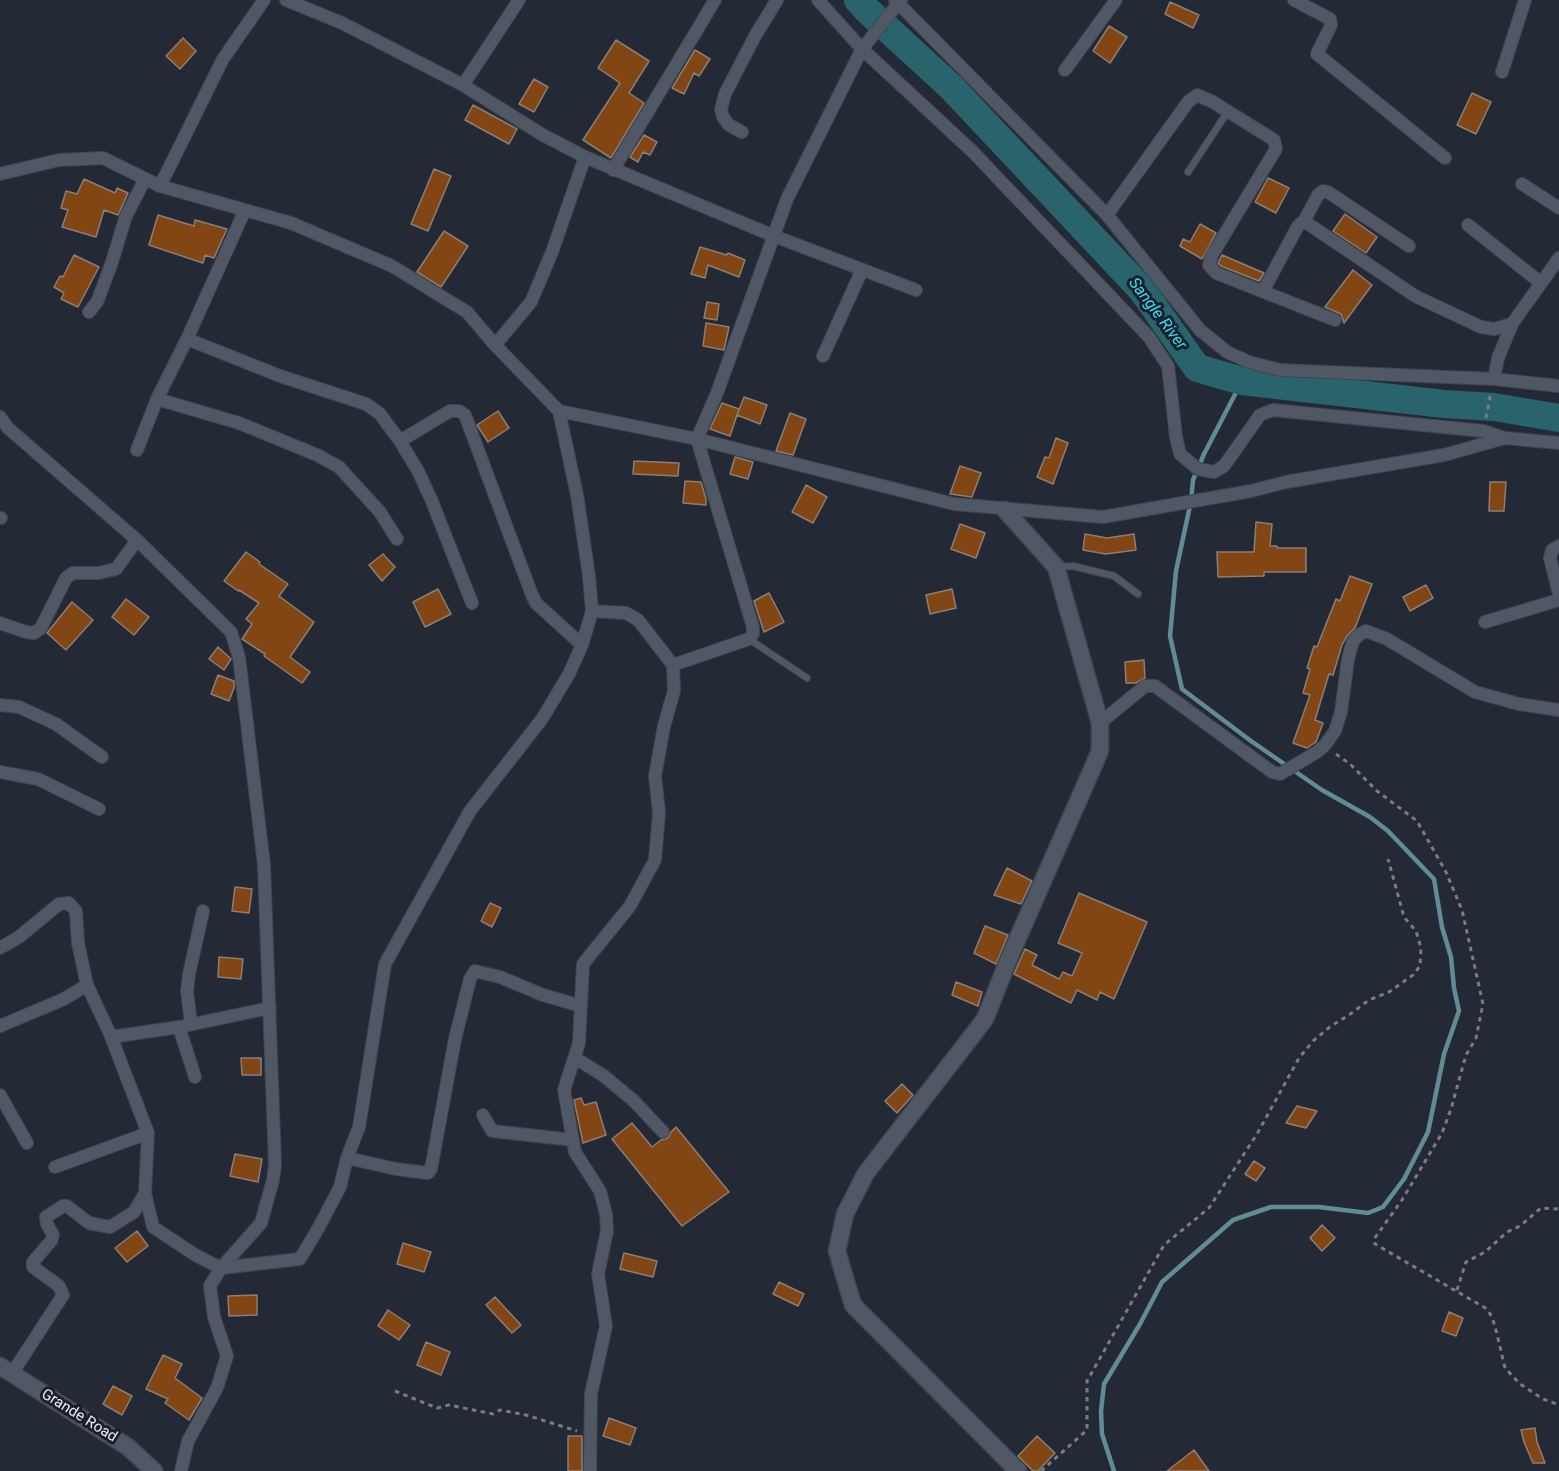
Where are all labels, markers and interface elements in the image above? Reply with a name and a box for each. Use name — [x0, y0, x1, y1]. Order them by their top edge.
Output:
water label: Sangle River — [1124, 274, 1190, 354]
street label: Grande Road — [38, 1386, 120, 1446]

